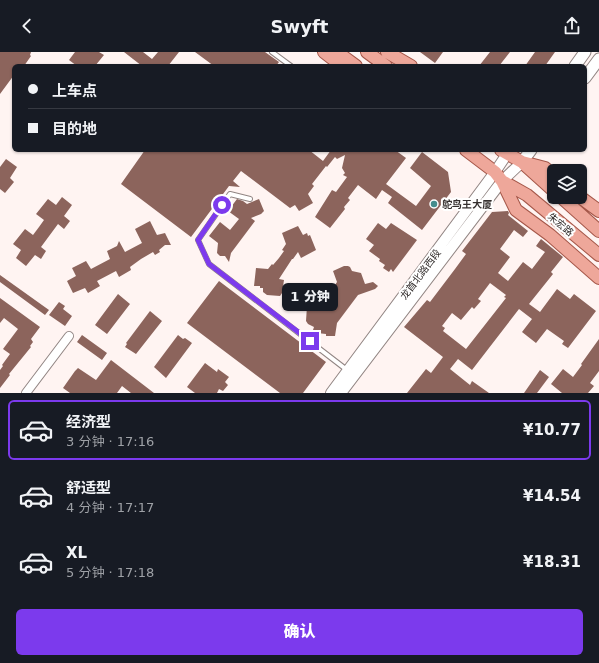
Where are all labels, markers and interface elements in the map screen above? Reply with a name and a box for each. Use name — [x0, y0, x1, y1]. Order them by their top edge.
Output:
icon: back — [16, 15, 38, 37]
icon: share — [561, 15, 583, 37]
text: Swyft — [271, 16, 328, 37]
text: 上车点 — [52, 82, 97, 100]
text: 目的地 — [52, 120, 97, 138]
map controls — [547, 164, 587, 204]
button: layers — [547, 164, 587, 204]
route start — [213, 196, 231, 214]
marker: 鸵鸟王大厦 — [429, 199, 439, 209]
place label: 鸵鸟王大厦 — [442, 199, 492, 210]
street label: 朱宏路 — [546, 211, 576, 238]
street label: 龙首北路西段 — [398, 247, 443, 302]
callout: 1 分钟 — [282, 283, 338, 311]
text: 1 分钟 — [290, 289, 330, 304]
route end — [301, 332, 319, 350]
icon: car — [18, 412, 54, 448]
text: 经济型 — [66, 413, 111, 431]
text: ¥10.77 — [523, 421, 581, 439]
text: 3 分钟 · 17:16 — [66, 434, 154, 449]
icon: car — [18, 478, 54, 514]
text: 舒适型 — [66, 479, 111, 497]
text: ¥14.54 — [523, 487, 581, 505]
text: 4 分钟 · 17:17 — [66, 500, 154, 515]
icon: car — [18, 544, 54, 580]
text: XL — [66, 544, 87, 562]
text: ¥18.31 — [523, 553, 581, 571]
text: 5 分钟 · 17:18 — [66, 565, 154, 580]
button: 确认 — [16, 609, 583, 655]

